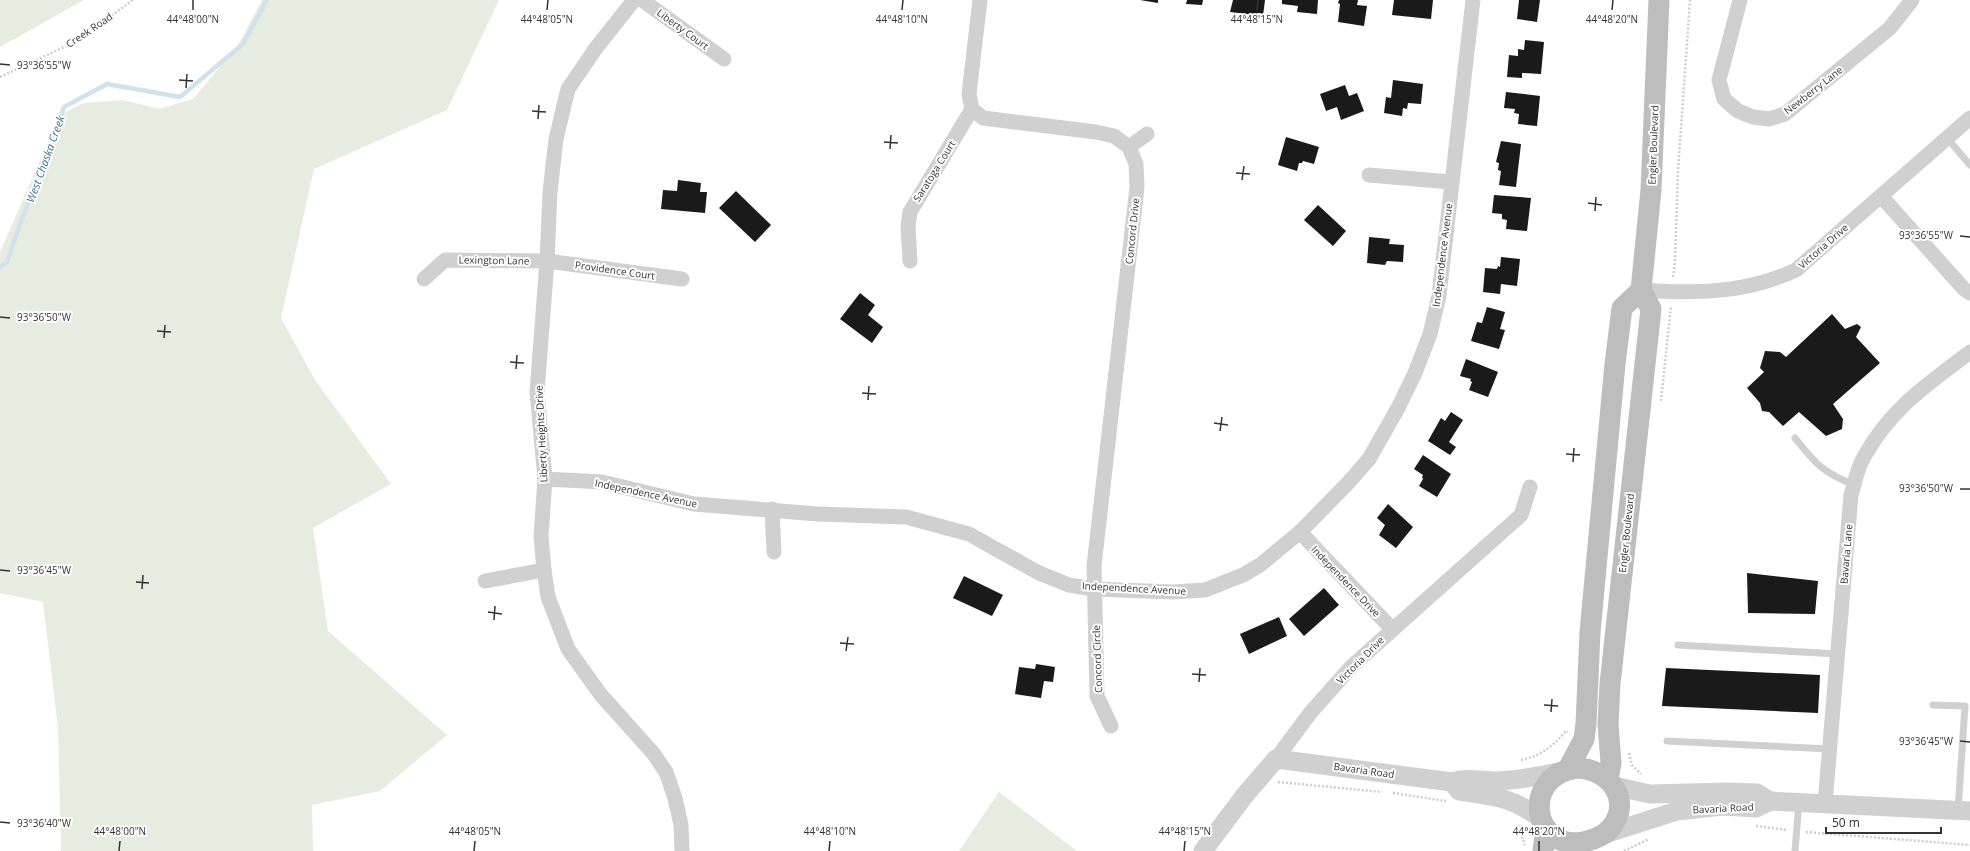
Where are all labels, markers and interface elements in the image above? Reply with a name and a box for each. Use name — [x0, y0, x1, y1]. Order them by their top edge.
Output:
street label: Liberty Court — [654, 5, 712, 53]
street label: Creek Road — [63, 9, 115, 51]
text: 44°48'00"N — [167, 12, 219, 26]
text: 44°48'05"N — [521, 12, 573, 26]
text: 44°48'10"N — [876, 12, 928, 26]
text: 44°48'15"N — [1231, 12, 1283, 26]
text: 44°48'20"N — [1586, 12, 1638, 26]
text: 93°36'55"W — [17, 58, 72, 72]
street label: Newberry Lane — [1781, 62, 1846, 117]
street label: Engler Boulevard — [1645, 105, 1661, 185]
water label: West Chaska Creek — [22, 113, 68, 205]
street label: Saratoga Court — [910, 137, 959, 204]
street label: Concord Drive — [1122, 197, 1142, 265]
street label: Independence Avenue — [1429, 202, 1455, 308]
street label: Victoria Drive — [1795, 220, 1851, 272]
text: 93°36'55"W — [1899, 228, 1954, 242]
street label: Lexington Lane — [458, 252, 530, 268]
street label: Providence Court — [574, 257, 656, 283]
text: 93°36'50"W — [17, 310, 72, 324]
street label: Liberty Heights Drive — [531, 385, 551, 483]
street label: Independence Avenue — [594, 475, 699, 511]
text: 93°36'50"W — [1899, 481, 1954, 495]
street label: Engler Boulevard — [1615, 493, 1637, 573]
street label: Bavaria Lane — [1836, 523, 1856, 584]
street label: Independence Drive — [1308, 542, 1384, 620]
text: 93°36'45"W — [17, 563, 72, 577]
street label: Independence Avenue — [1082, 578, 1187, 598]
street label: Concord Circle — [1089, 624, 1105, 693]
street label: Victoria Drive — [1333, 633, 1387, 687]
text: 93°36'45"W — [1899, 734, 1954, 748]
street label: Bavaria Road — [1333, 759, 1395, 781]
street label: Bavaria Road — [1692, 799, 1754, 817]
scale bar — [1826, 809, 1941, 835]
text: 50 m — [1832, 814, 1860, 831]
text: 93°36'40"W — [17, 816, 72, 830]
text: 44°48'00"N — [94, 824, 146, 838]
text: 44°48'05"N — [449, 824, 501, 838]
text: 44°48'10"N — [804, 824, 856, 838]
text: 44°48'15"N — [1159, 824, 1211, 838]
text: 44°48'20"N — [1513, 824, 1565, 838]

